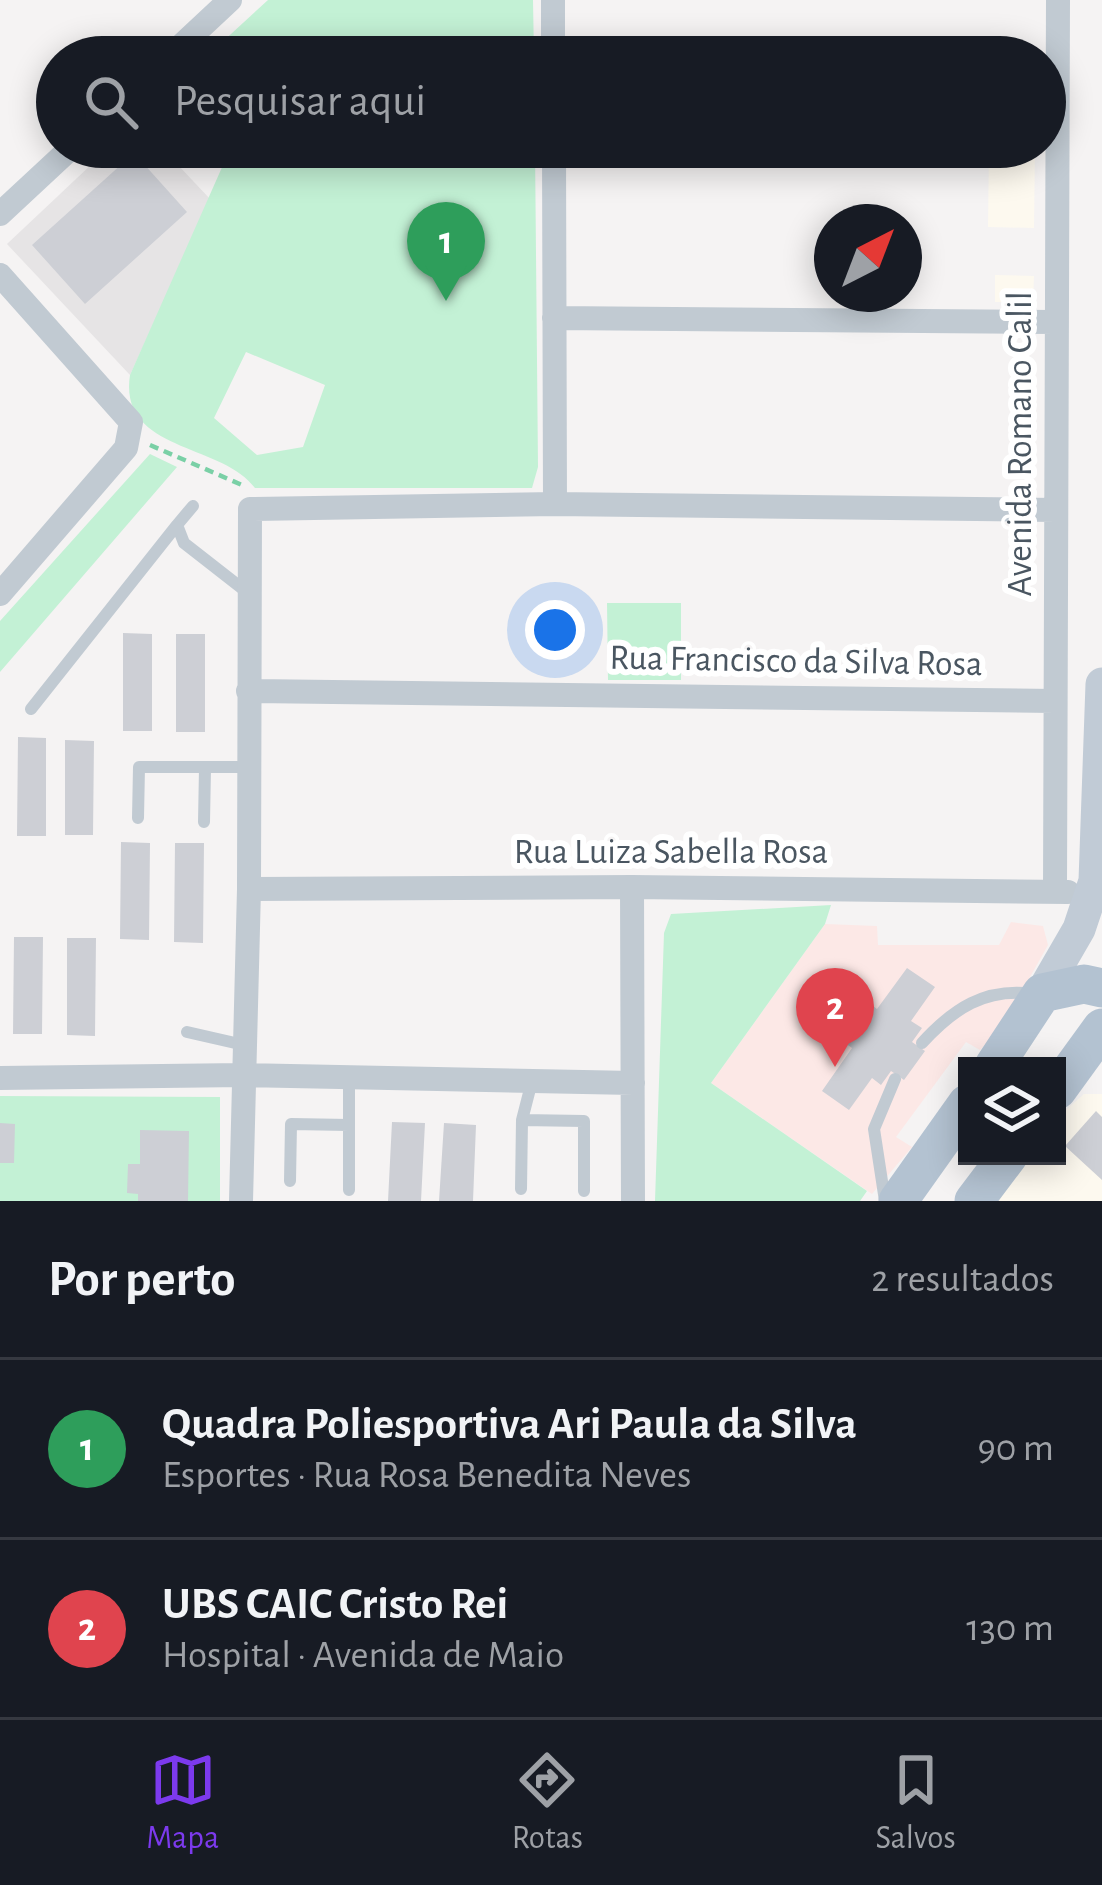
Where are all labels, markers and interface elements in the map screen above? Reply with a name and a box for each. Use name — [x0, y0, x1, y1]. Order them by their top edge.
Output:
search box — [36, 36, 1066, 168]
icon: search — [78, 69, 144, 135]
text: Pesquisar aqui — [174, 79, 426, 124]
pin: 1 — [407, 202, 485, 301]
north arrow — [814, 204, 922, 312]
street label: Avenida Romano Calil — [1002, 291, 1038, 597]
your location — [525, 600, 585, 660]
street label: Rua Francisco da Silva Rosa — [609, 640, 983, 682]
street label: Rua Luiza Sabella Rosa — [514, 834, 828, 870]
pin: 2 — [796, 968, 874, 1067]
map controls — [958, 1057, 1066, 1165]
button: layers — [958, 1057, 1066, 1165]
text: Por perto — [48, 1254, 235, 1305]
text: 2 resultados — [871, 1260, 1054, 1299]
text: Quadra Poliesportiva Ari Paula da Silva — [162, 1402, 857, 1447]
text: 1 — [80, 1429, 94, 1468]
text: 90 m — [977, 1429, 1054, 1468]
text: Esportes · Rua Rosa Benedita Neves — [162, 1456, 691, 1495]
text: UBS CAIC Cristo Rei — [162, 1582, 508, 1627]
text: 2 — [78, 1609, 96, 1648]
text: 130 m — [966, 1609, 1054, 1648]
text: Hospital · Avenida de Maio — [162, 1636, 564, 1675]
tab: Mapa — [146, 1747, 219, 1859]
tab: Rotas — [512, 1747, 583, 1859]
tab: Salvos — [876, 1747, 956, 1859]

